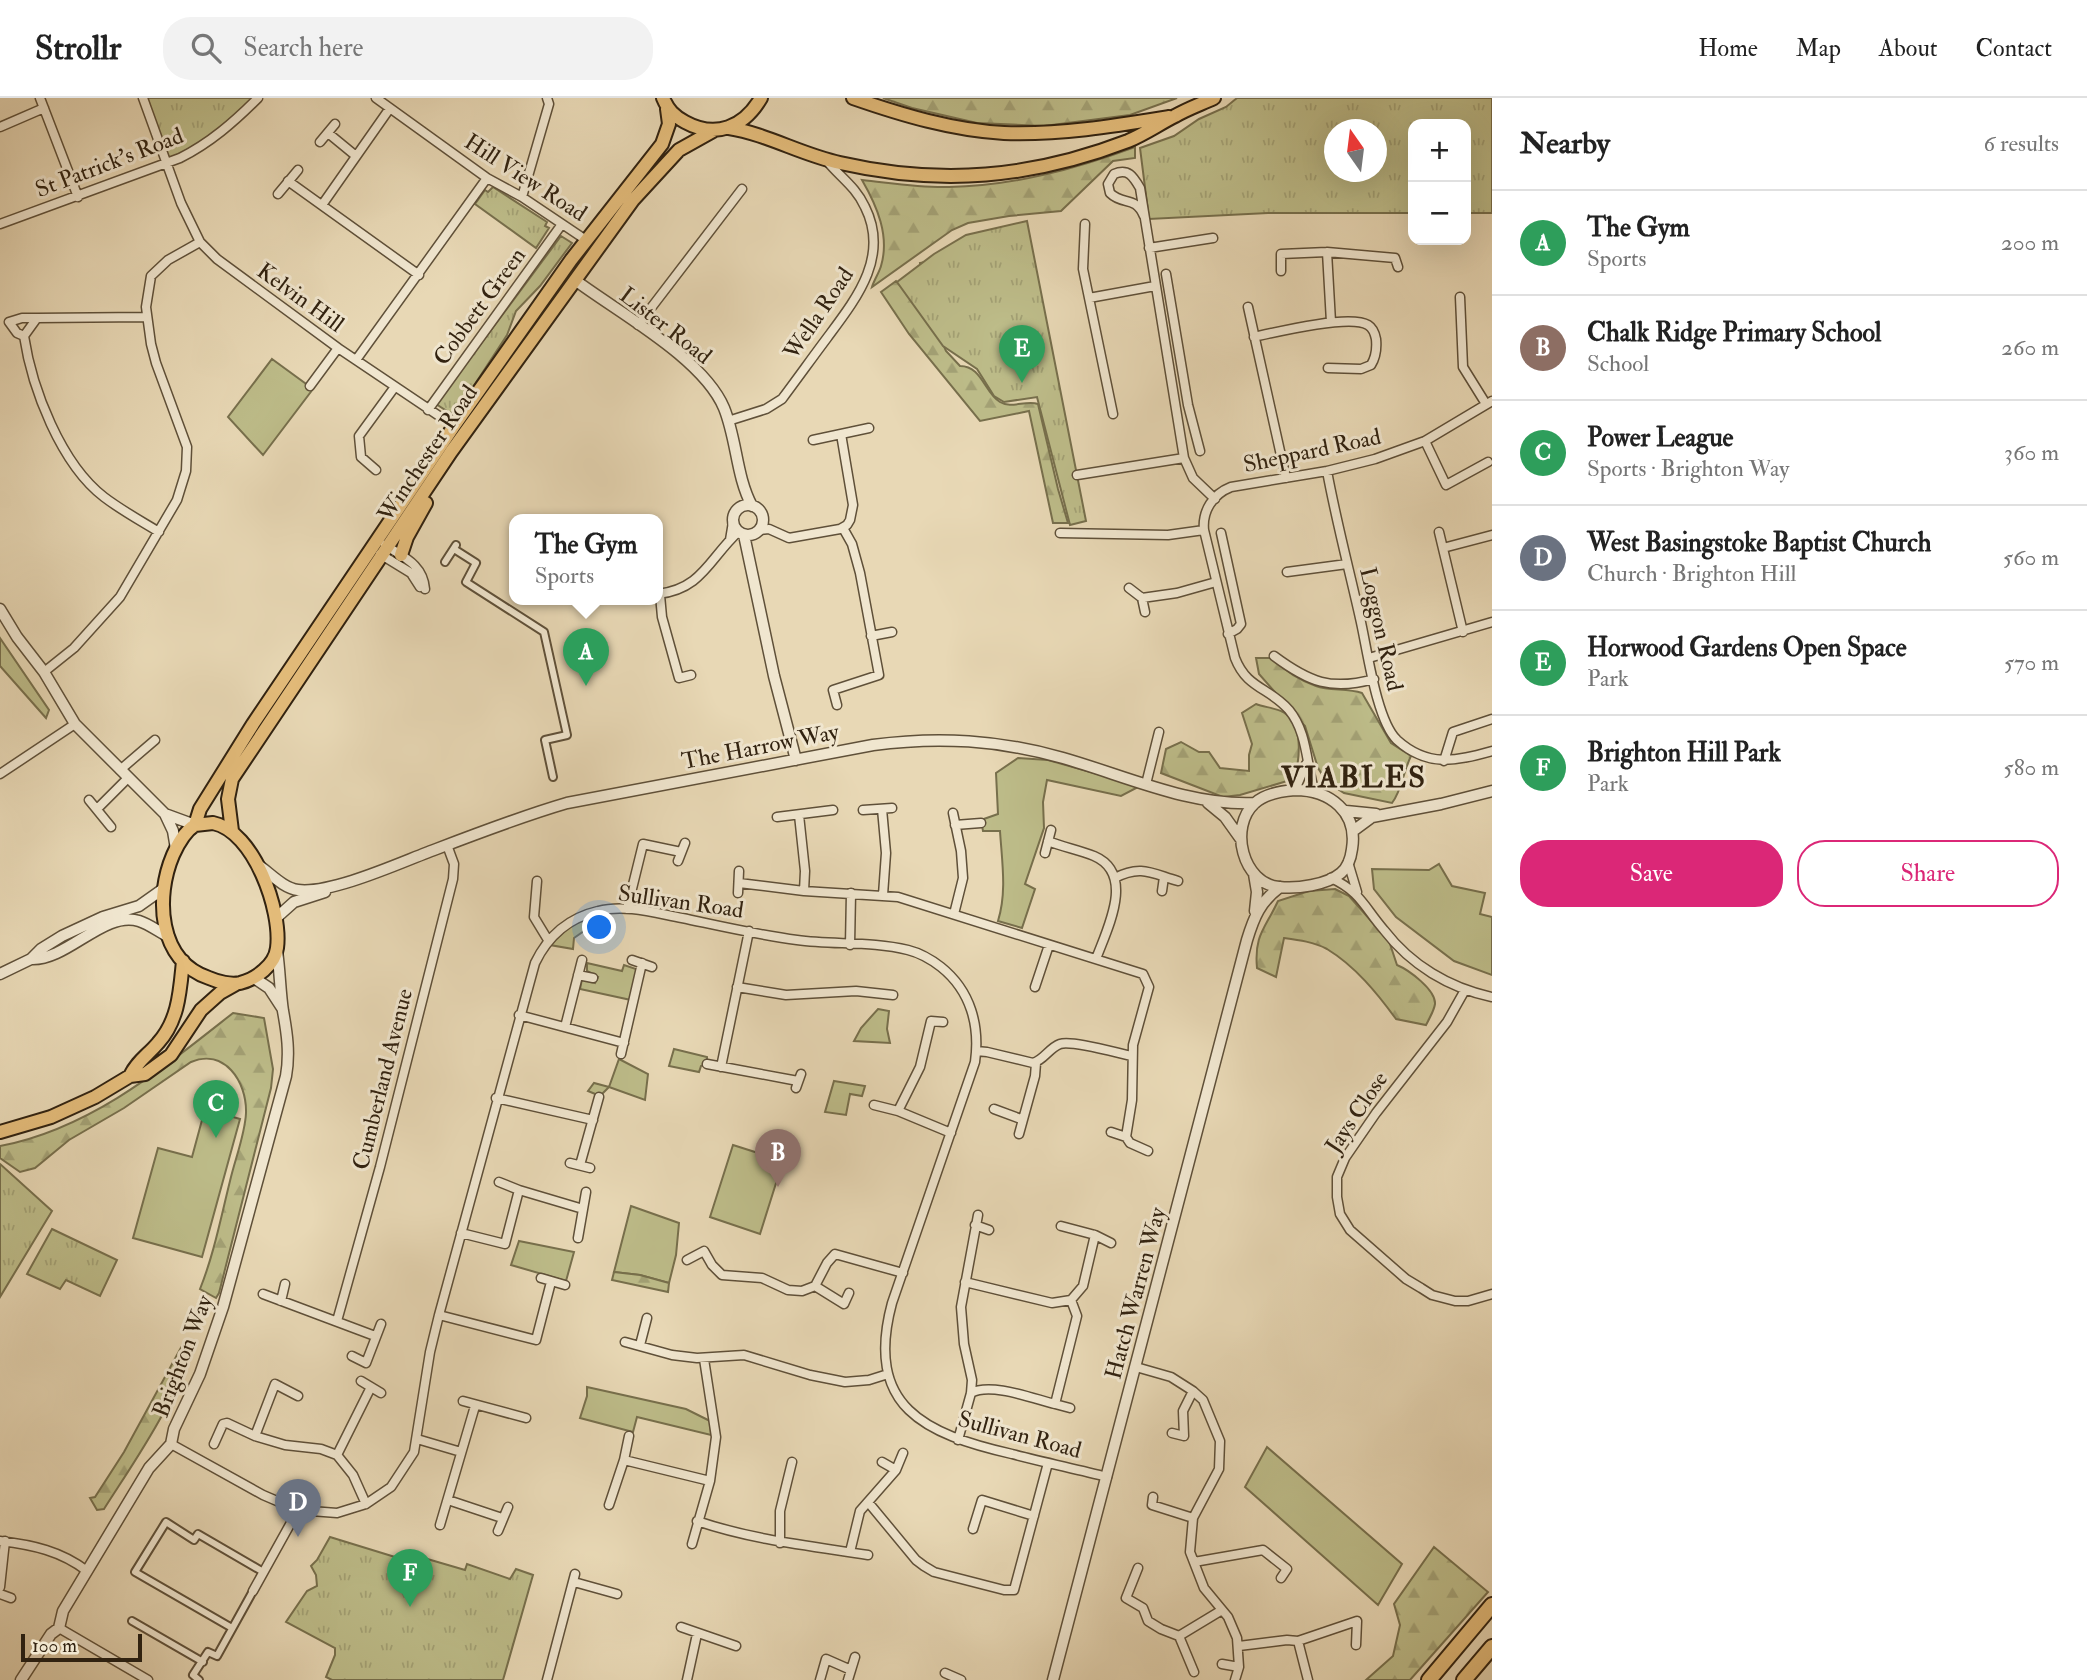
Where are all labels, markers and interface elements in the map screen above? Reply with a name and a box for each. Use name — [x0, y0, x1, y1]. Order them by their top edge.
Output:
search box — [163, 17, 653, 80]
text: Strollr — [35, 28, 121, 69]
icon: search — [187, 29, 225, 67]
text: Search here — [243, 32, 363, 64]
text: Home — [1698, 33, 1758, 64]
text: Map — [1796, 33, 1841, 64]
text: About — [1879, 33, 1938, 64]
text: Contact — [1976, 33, 2052, 64]
north arrow — [1324, 119, 1387, 182]
map controls — [1408, 119, 1471, 245]
button: + — [1408, 119, 1471, 182]
street label: St Patrick's Road — [31, 121, 187, 204]
text: Nearby — [1520, 125, 1610, 162]
street label: Hill View Road — [459, 127, 593, 228]
text: 6 results — [1984, 129, 2059, 158]
button: − — [1408, 182, 1471, 245]
text: The Gym — [1587, 212, 1690, 244]
text: A — [1536, 228, 1550, 257]
text: 200 m — [2001, 228, 2059, 257]
street label: Cobbett Green — [427, 242, 532, 371]
text: Sports — [1587, 244, 1646, 273]
street label: Kelvin Hill — [251, 256, 350, 339]
street label: Wella Road — [776, 262, 860, 366]
street label: Lister Road — [614, 280, 718, 370]
text: Chalk Ridge Primary School — [1587, 317, 1882, 349]
pin: E — [999, 325, 1045, 383]
text: B — [1535, 333, 1551, 362]
text: 260 m — [2001, 333, 2059, 362]
text: School — [1587, 349, 1649, 378]
street label: Winchester Road — [370, 379, 484, 528]
street label: Sheppard Road — [1241, 422, 1384, 480]
text: Power League — [1587, 422, 1733, 454]
text: C — [1535, 438, 1551, 467]
text: 360 m — [2004, 438, 2059, 467]
text: Sports · Brighton Way — [1587, 454, 1789, 483]
popup — [509, 514, 663, 605]
text: West Basingstoke Baptist Church — [1587, 527, 1931, 559]
text: The Gym — [535, 529, 637, 561]
text: D — [1534, 543, 1552, 572]
text: 560 m — [2003, 543, 2059, 572]
text: Church · Brighton Hill — [1587, 559, 1796, 588]
text: Sports — [535, 561, 594, 590]
street label: Loggon Road — [1353, 564, 1410, 694]
pin: A — [563, 628, 609, 686]
text: Horwood Gardens Open Space — [1587, 632, 1907, 664]
text: E — [1535, 648, 1551, 677]
text: 570 m — [2004, 648, 2059, 677]
text: Park — [1587, 664, 1629, 693]
street label: The Harrow Way — [679, 717, 842, 776]
text: Brighton Hill Park — [1587, 737, 1781, 769]
text: F — [1536, 753, 1550, 782]
text: 580 m — [2004, 753, 2059, 782]
district label: VIABLES — [1280, 759, 1427, 796]
text: Park — [1587, 769, 1629, 798]
button: Save — [1520, 840, 1783, 907]
button: Share — [1797, 840, 2059, 907]
street label: Sullivan Road — [616, 878, 746, 925]
your location — [582, 910, 616, 944]
street label: Cumberland Avenue — [346, 985, 419, 1173]
street label: Jays Close — [1318, 1066, 1394, 1159]
pin: C — [193, 1080, 239, 1138]
pin: B — [755, 1129, 801, 1187]
street label: Hatch Warren Way — [1099, 1203, 1173, 1382]
street label: Brighton Way — [146, 1290, 219, 1421]
street label: Sullivan Road — [955, 1404, 1085, 1465]
pin: D — [275, 1479, 321, 1537]
pin: F — [387, 1549, 433, 1607]
scale bar — [21, 1631, 142, 1663]
text: 100 m — [32, 1634, 77, 1658]

